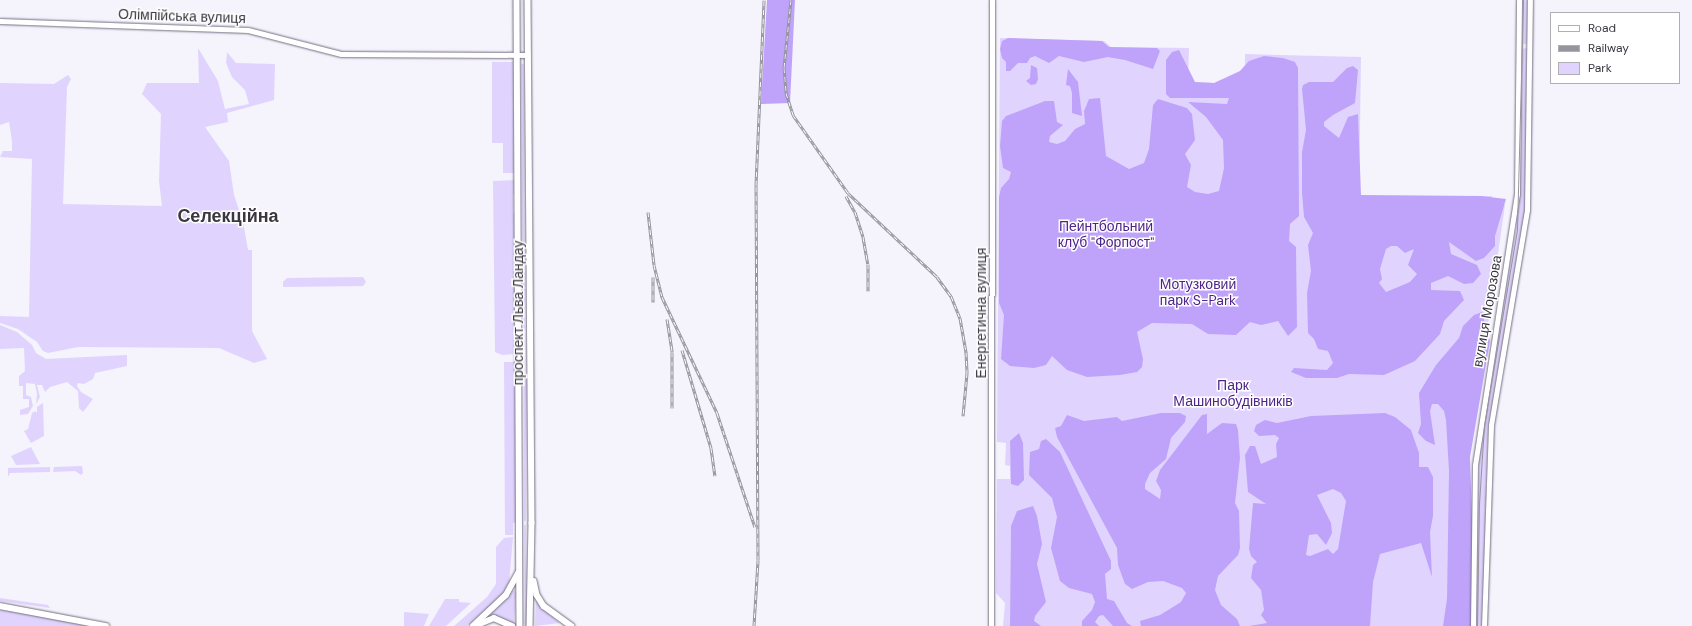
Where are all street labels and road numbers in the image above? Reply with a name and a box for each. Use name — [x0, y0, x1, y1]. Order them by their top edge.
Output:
street label: Олімпійська вулиця — [118, 5, 246, 27]
street label: проспект Льва Ландау — [510, 241, 526, 385]
street label: Енергетична вулиця — [973, 248, 989, 378]
street label: вулиця Морозова — [1469, 254, 1505, 368]

